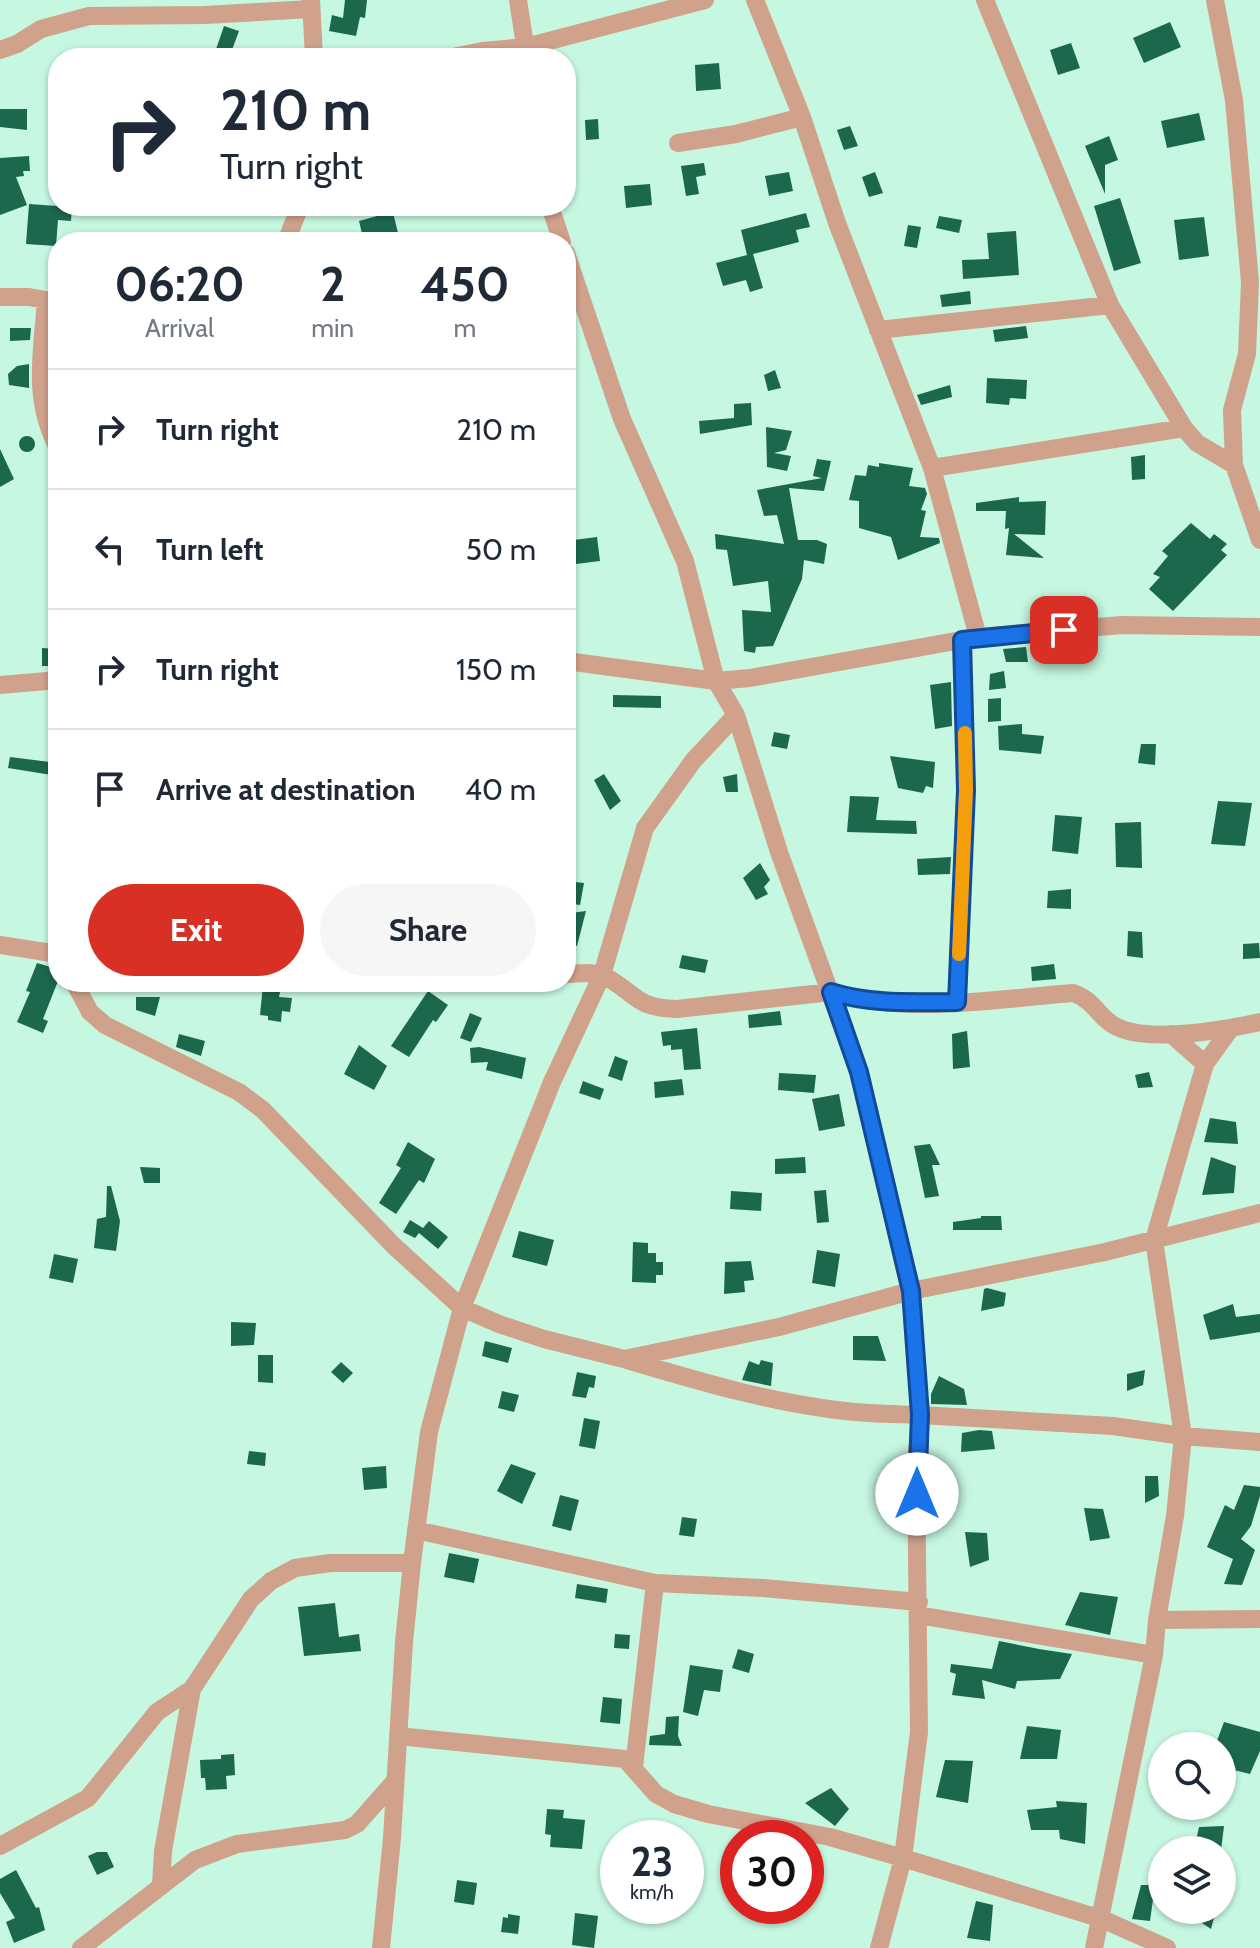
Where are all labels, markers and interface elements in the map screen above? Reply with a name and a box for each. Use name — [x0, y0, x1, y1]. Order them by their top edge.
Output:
text: 210 m — [220, 76, 371, 144]
icon: right — [88, 80, 192, 184]
text: Turn right — [220, 144, 363, 188]
text: 06:20 — [114, 255, 245, 313]
text: 2 — [320, 255, 345, 313]
text: 450 — [420, 255, 510, 313]
text: Arrival — [145, 312, 214, 344]
text: min — [311, 312, 354, 344]
text: m — [454, 312, 476, 344]
icon: right — [88, 407, 132, 451]
text: Turn right — [156, 411, 279, 448]
text: 210 m — [456, 411, 536, 448]
icon: left — [88, 527, 132, 571]
text: Turn left — [156, 531, 264, 568]
text: 50 m — [466, 531, 536, 568]
pin — [1030, 596, 1098, 664]
icon: arrive — [1042, 608, 1086, 652]
icon: right — [88, 647, 132, 691]
text: Turn right — [156, 651, 279, 688]
text: 150 m — [456, 651, 536, 688]
icon: arrive — [88, 767, 132, 811]
text: Arrive at destination — [156, 771, 416, 808]
text: 40 m — [465, 771, 536, 808]
button: Exit — [88, 884, 304, 976]
button: Share — [320, 884, 536, 976]
position arrow — [875, 1452, 959, 1536]
map controls — [1148, 1732, 1236, 1924]
button: search — [1148, 1732, 1236, 1820]
speed limit sign: 30 — [720, 1820, 824, 1924]
button: layers — [1148, 1836, 1236, 1924]
text: 23 — [631, 1837, 673, 1886]
text: km/h — [630, 1880, 674, 1904]

